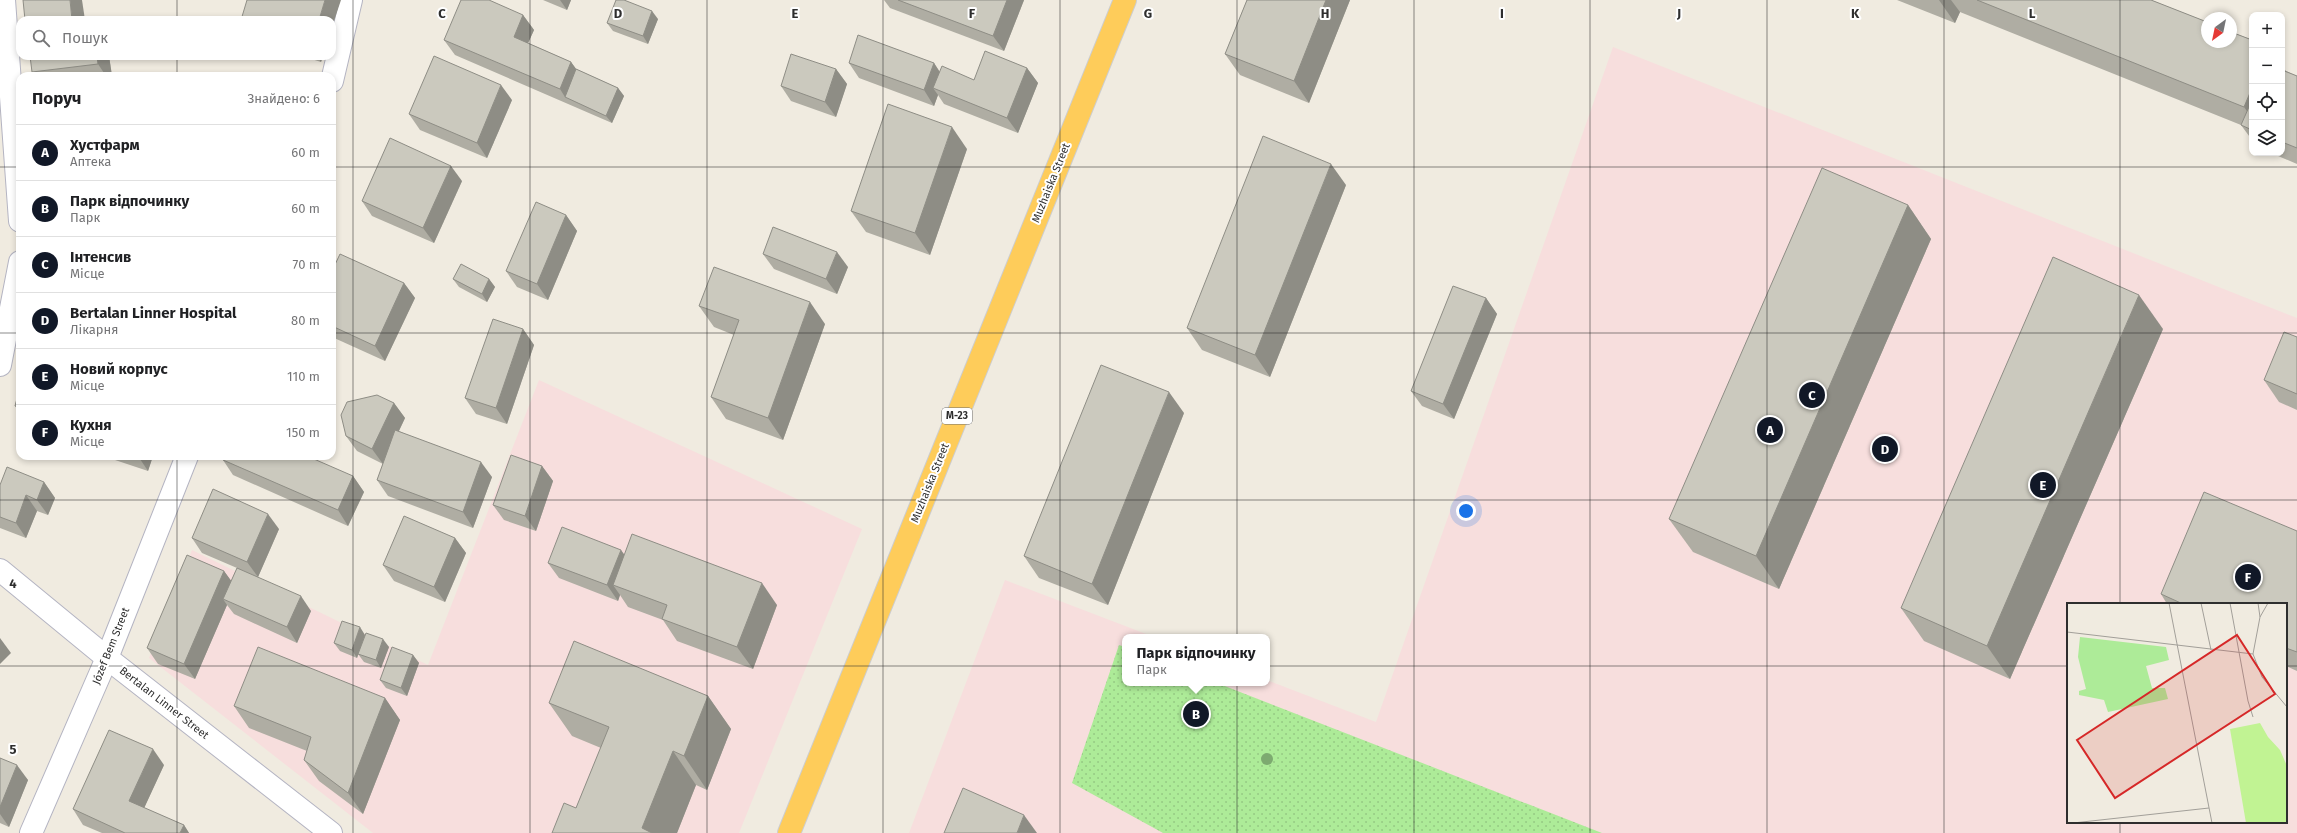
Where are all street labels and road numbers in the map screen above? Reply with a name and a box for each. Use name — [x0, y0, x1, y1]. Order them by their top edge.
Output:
street label: Muzhaiska Street — [1029, 141, 1073, 225]
road number: М-23 — [942, 408, 972, 424]
street label: Muzhaiska Street — [908, 441, 952, 525]
street label: Józef Bem Street — [90, 606, 132, 686]
street label: Bertalan Linner Street — [117, 664, 211, 742]

